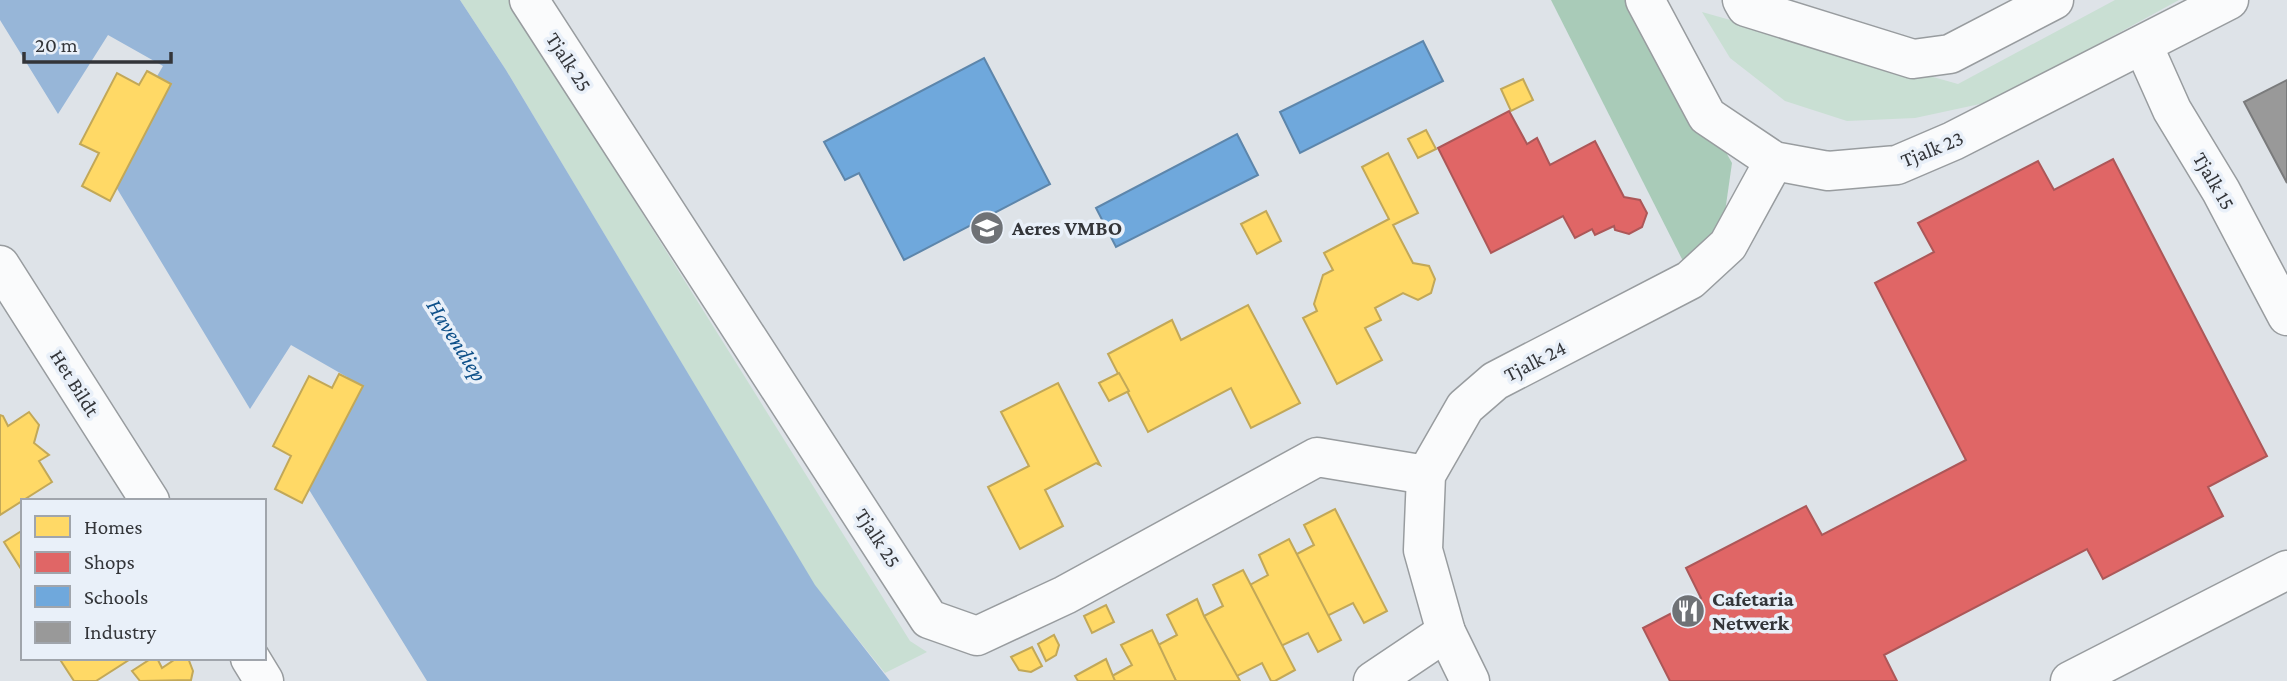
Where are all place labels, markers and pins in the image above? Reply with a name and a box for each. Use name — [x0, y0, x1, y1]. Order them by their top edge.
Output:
school or university icon: Aeres VMBO — [968, 209, 1006, 247]
place label: Aeres VMBO — [1011, 216, 1122, 240]
place label: Cafetaria Netwerk — [1712, 587, 1794, 635]
restaurant icon: Cafetaria Netwerk — [1669, 592, 1707, 630]

